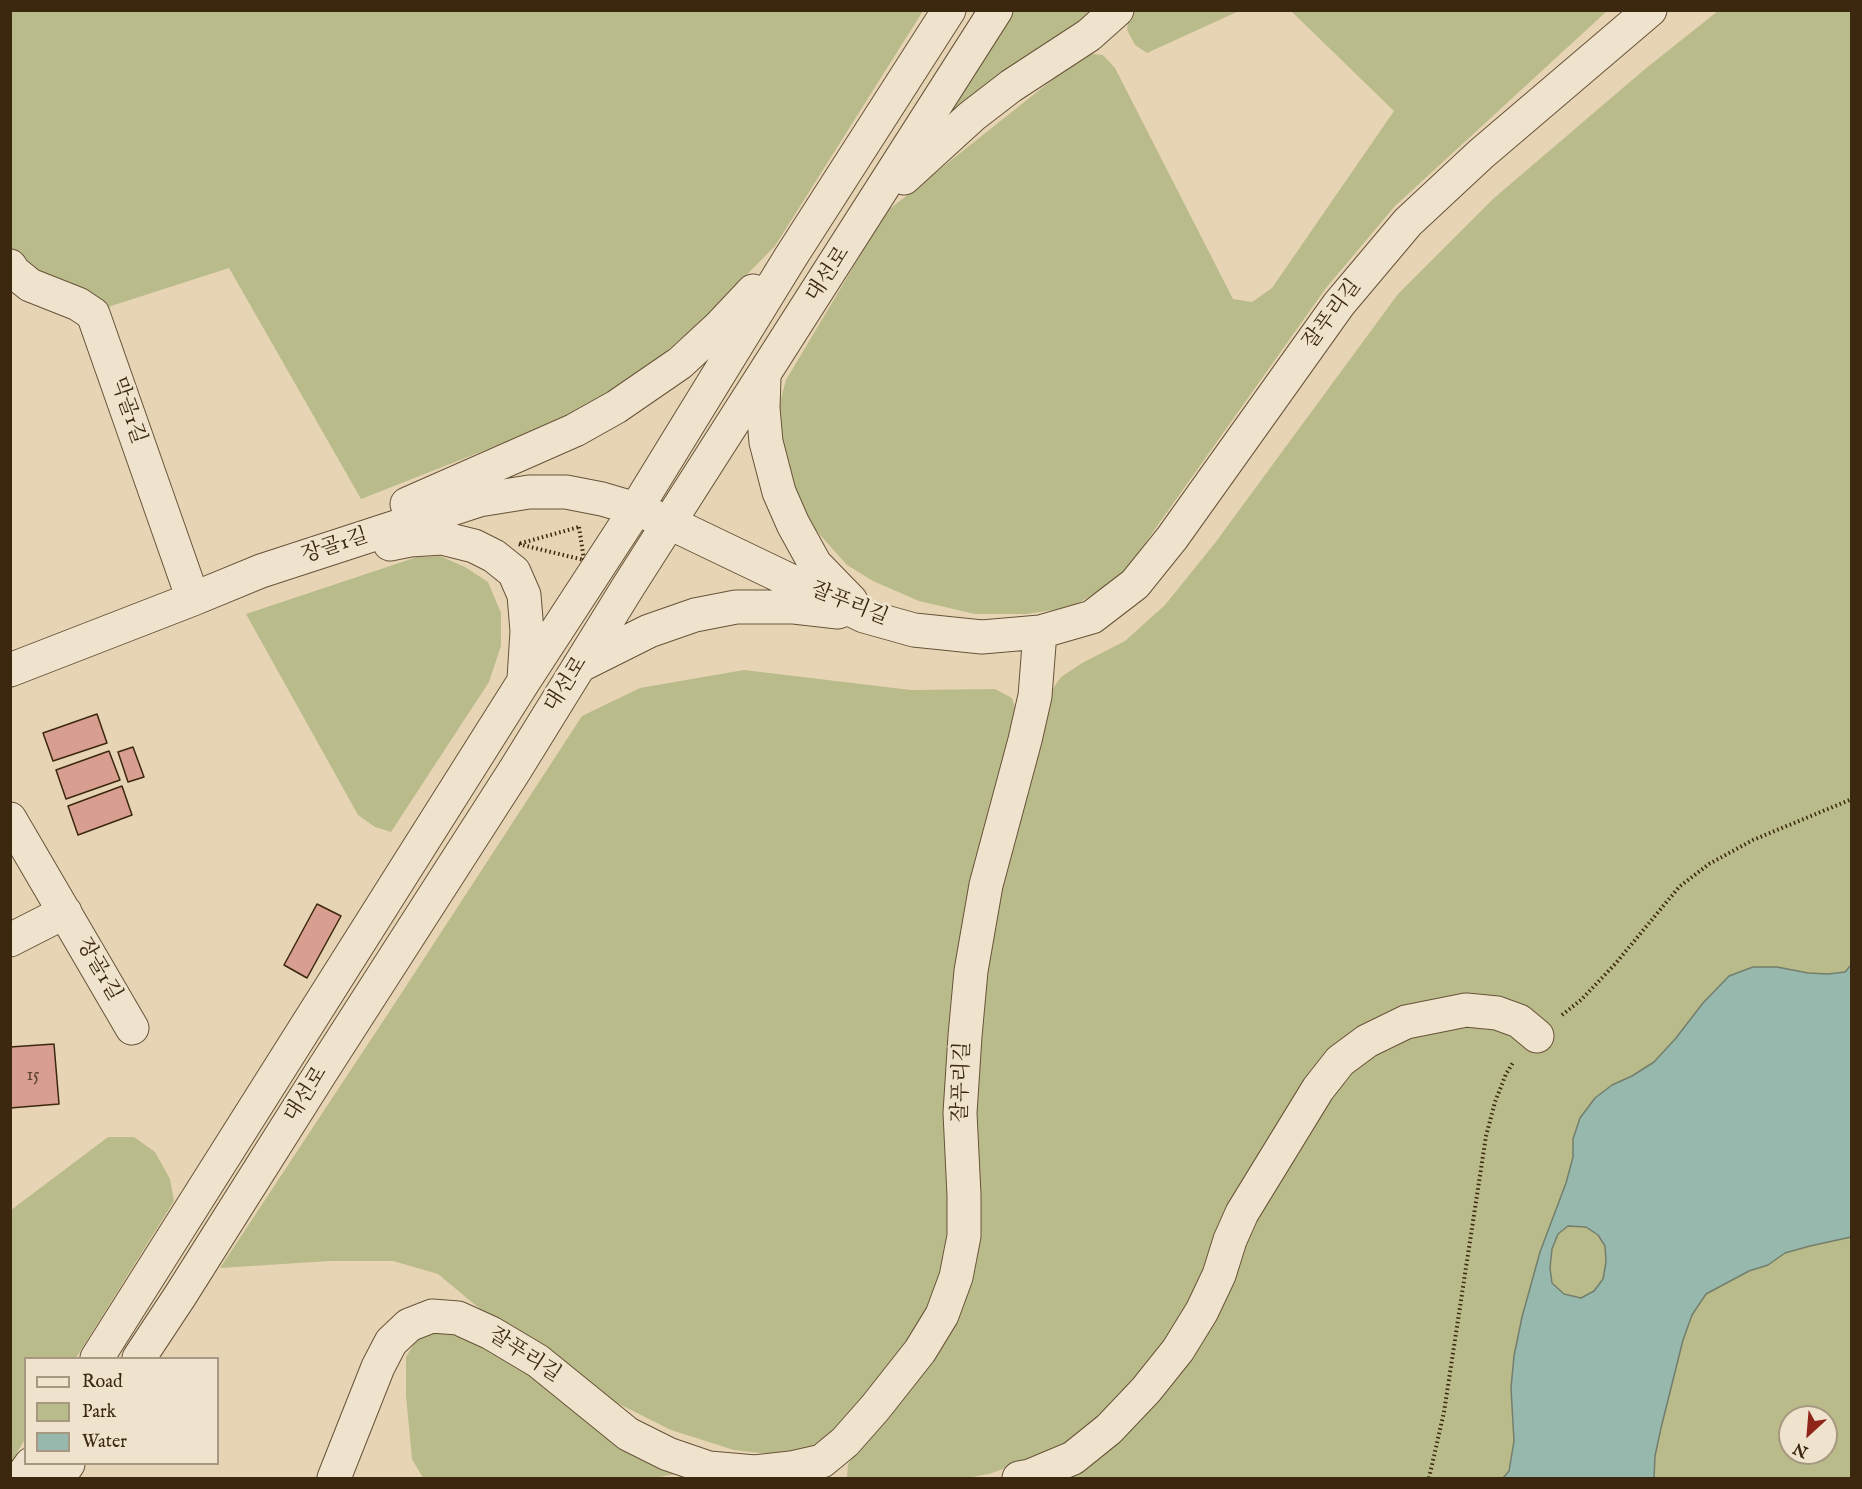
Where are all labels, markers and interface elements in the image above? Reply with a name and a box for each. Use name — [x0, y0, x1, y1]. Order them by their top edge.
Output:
street label: 대선로 — [802, 243, 856, 307]
street label: 잘푸리길 — [1299, 275, 1367, 355]
street label: 막골1길 — [104, 374, 150, 448]
street label: 장골1길 — [298, 524, 372, 570]
street label: 잘푸리길 — [807, 578, 891, 632]
street label: 대선로 — [540, 653, 594, 717]
street label: 장골1길 — [70, 934, 126, 1006]
street label: 잘푸리길 — [949, 1041, 977, 1123]
street label: 대선로 — [280, 1063, 334, 1127]
house number: 15 — [26, 1065, 40, 1087]
street label: 잘푸리길 — [483, 1323, 565, 1389]
legend — [24, 1357, 219, 1465]
text: Road — [82, 1371, 123, 1394]
text: Park — [82, 1401, 116, 1424]
north arrow — [1778, 1405, 1838, 1465]
text: Water — [82, 1431, 127, 1454]
text: N — [1790, 1437, 1812, 1461]

